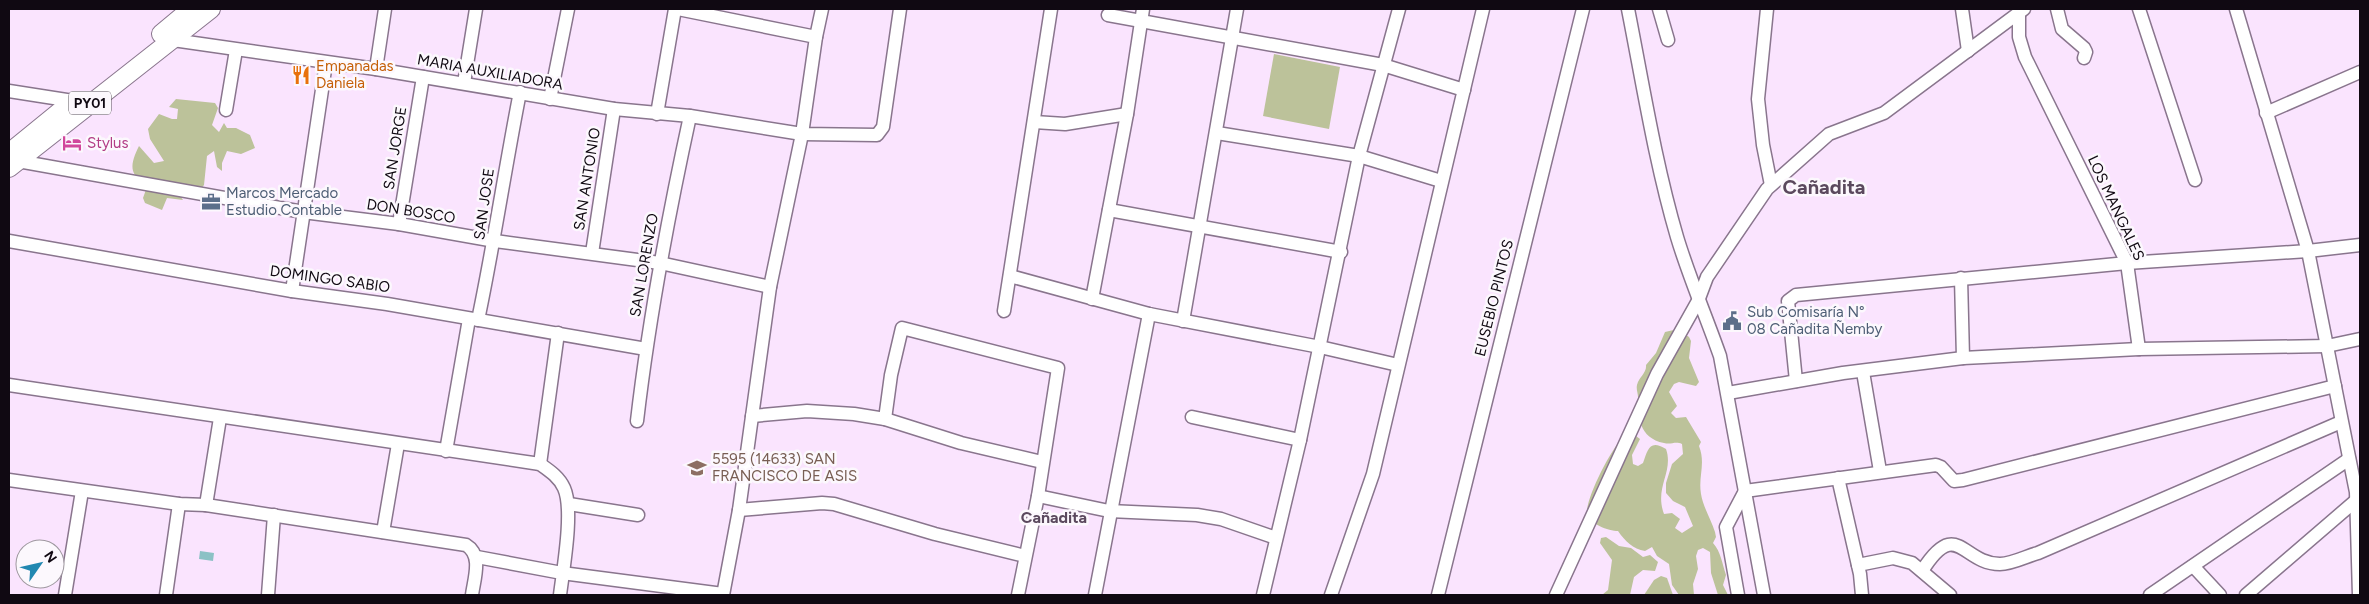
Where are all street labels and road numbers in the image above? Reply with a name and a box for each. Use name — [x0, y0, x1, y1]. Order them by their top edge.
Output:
street label: MARIA AUXILIADORA — [416, 50, 564, 94]
road number: PY01 — [69, 92, 111, 115]
street label: SAN JORGE — [380, 105, 410, 191]
street label: SAN ANTONIO — [570, 126, 604, 232]
street label: LOS MANGALES — [2084, 153, 2148, 263]
street label: SAN JOSE — [470, 167, 498, 241]
street label: DON BOSCO — [365, 195, 457, 227]
street label: SAN LORENZO — [626, 212, 662, 318]
street label: EUSEBIO PINTOS — [1471, 238, 1517, 358]
street label: DOMINGO SABIO — [269, 262, 391, 296]

